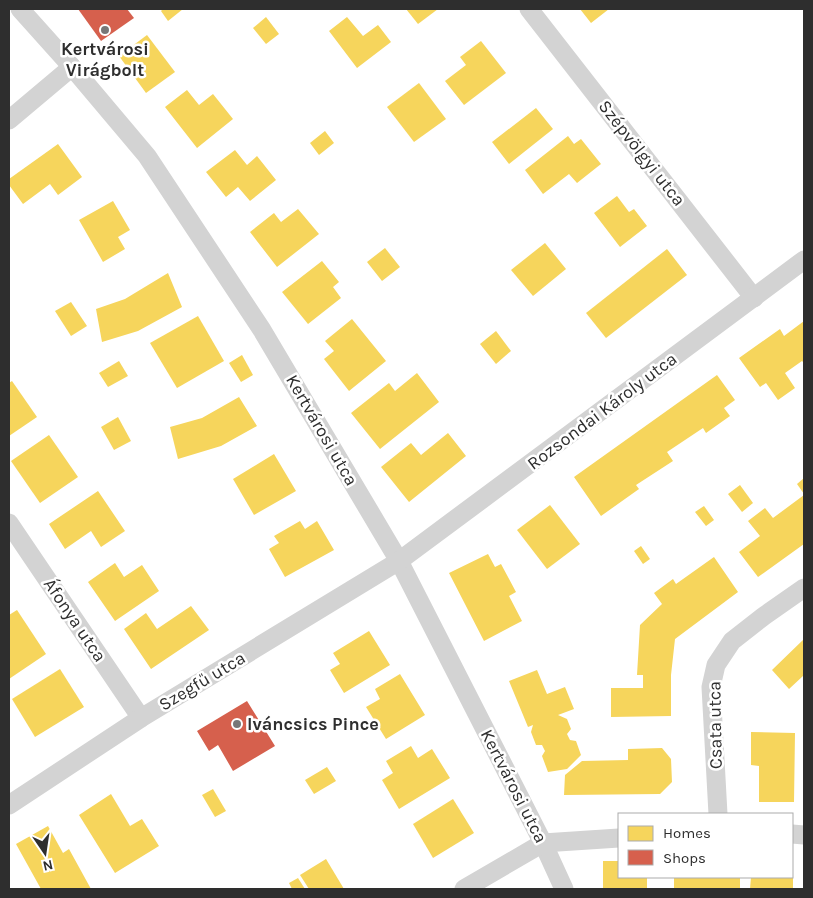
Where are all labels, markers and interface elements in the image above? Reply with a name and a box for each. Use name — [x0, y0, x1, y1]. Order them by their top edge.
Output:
marker: Kertvárosi Virágbolt — [99, 24, 111, 36]
place label: Kertvárosi Virágbolt — [61, 38, 149, 81]
street label: Szépvölgyi utca — [594, 96, 690, 210]
street label: Rozsondai Károly utca — [523, 348, 681, 474]
street label: Kertvárosi utca — [281, 370, 363, 490]
street label: Áfonya utca — [39, 573, 112, 666]
street label: Szegfű utca — [155, 647, 249, 715]
street label: Csata utca — [703, 681, 727, 769]
place label: Iváncsics Pince — [247, 713, 379, 735]
marker: Iváncsics Pince — [231, 718, 243, 730]
street label: Kertvárosi utca — [476, 725, 552, 847]
legend — [618, 813, 793, 878]
text: Homes — [663, 824, 711, 842]
north arrow — [20, 828, 70, 878]
text: Shops — [663, 849, 706, 867]
text: N — [41, 856, 55, 875]

